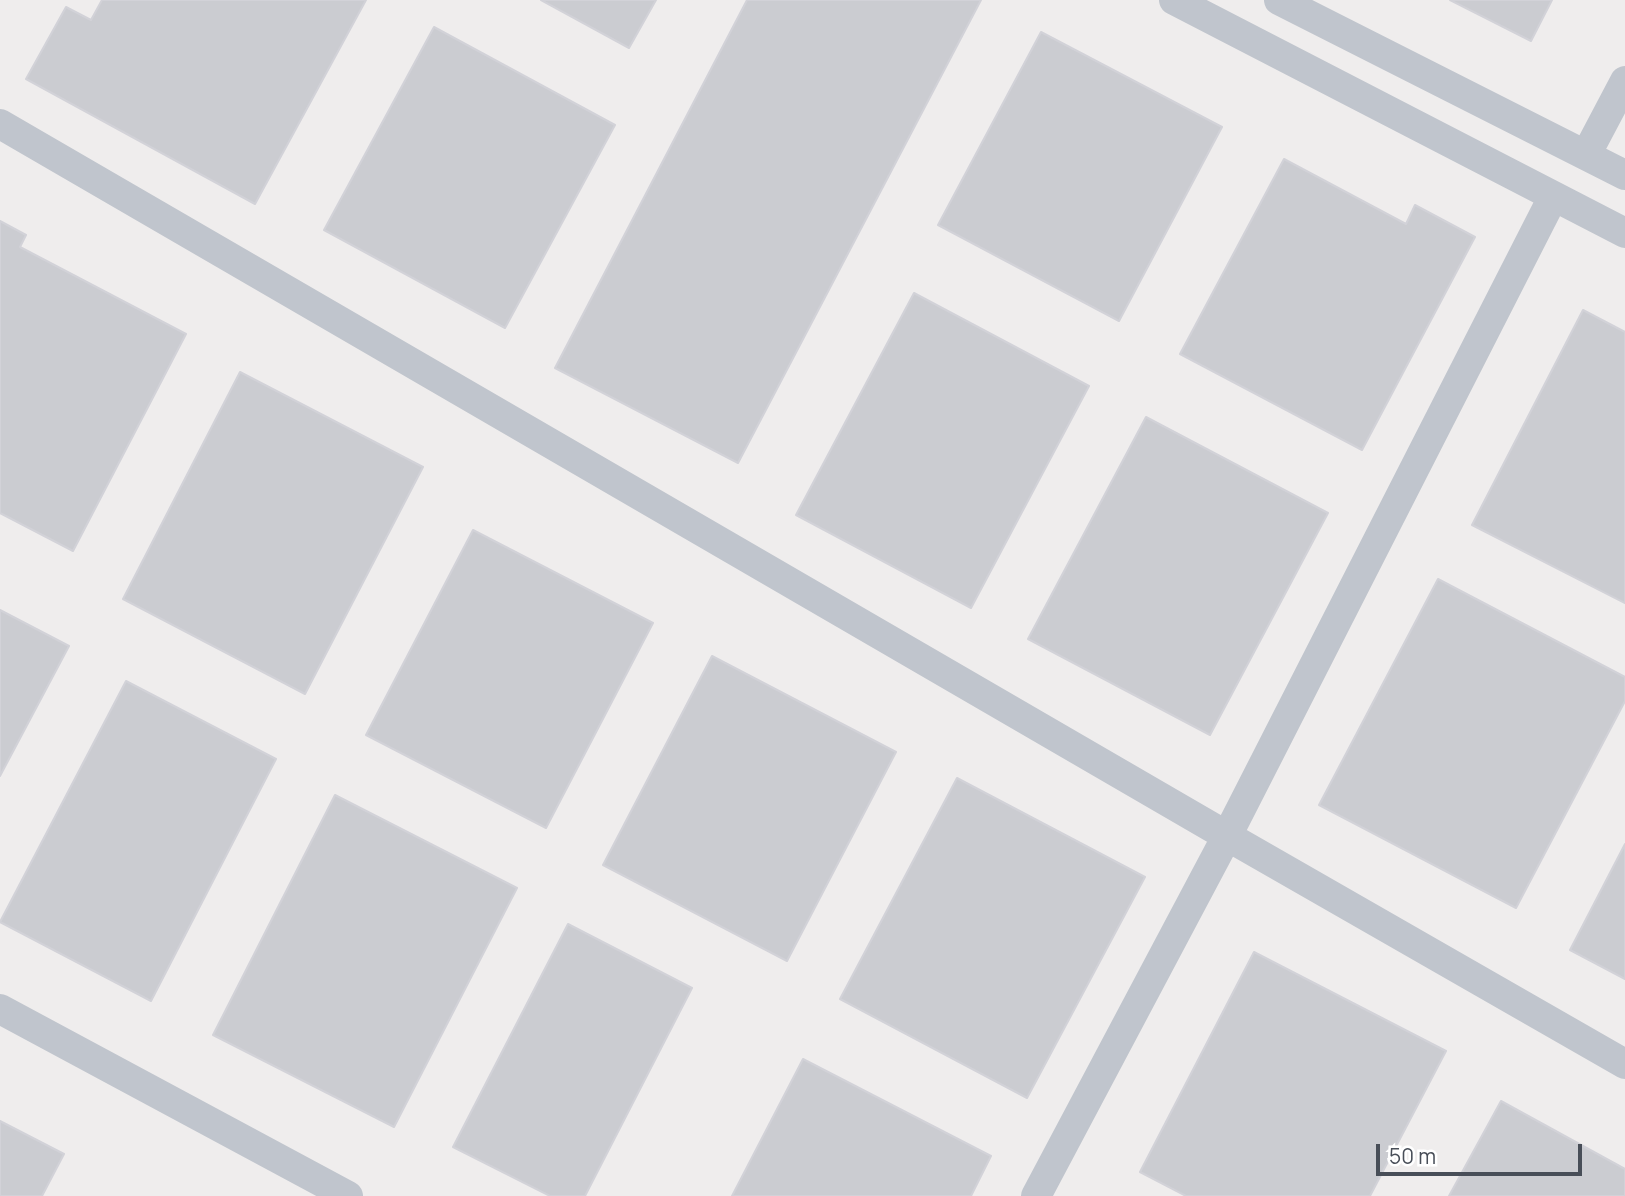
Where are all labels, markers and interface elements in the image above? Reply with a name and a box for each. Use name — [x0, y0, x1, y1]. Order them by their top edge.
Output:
scale bar — [1380, 1130, 1586, 1174]
text: 50 m — [1389, 1142, 1436, 1170]

